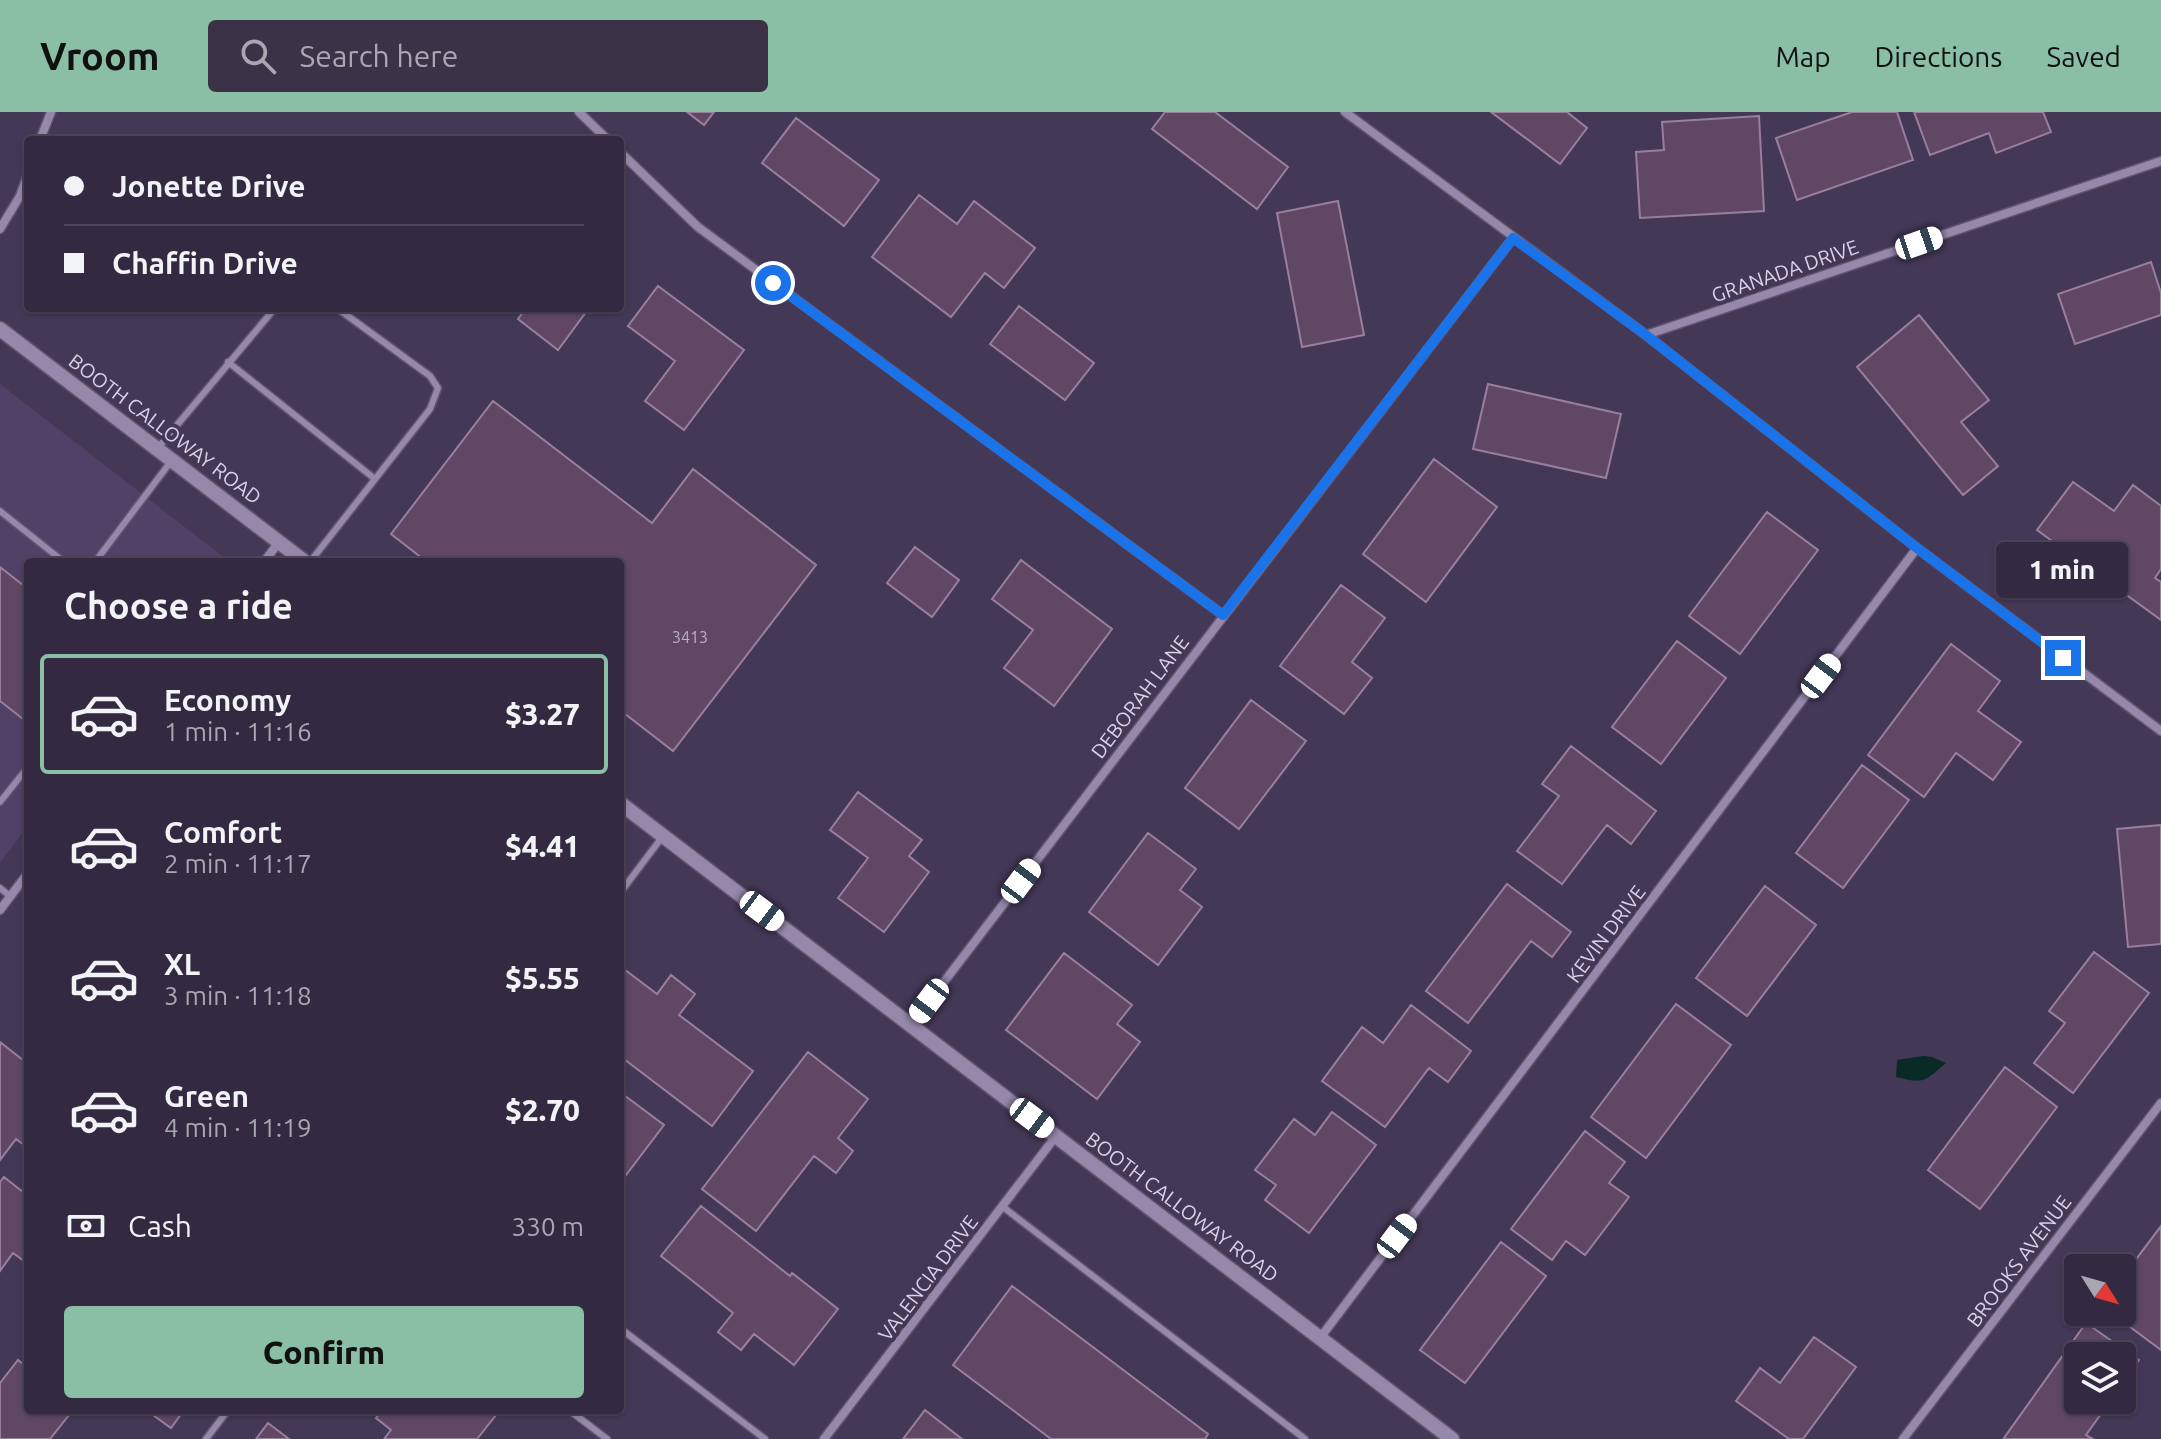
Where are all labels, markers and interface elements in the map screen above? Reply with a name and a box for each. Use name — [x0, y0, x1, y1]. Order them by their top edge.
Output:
search box — [208, 20, 768, 92]
icon: search — [236, 34, 280, 78]
text: Vroom — [40, 35, 160, 77]
text: Search here — [300, 39, 458, 73]
text: Map — [1775, 41, 1831, 72]
text: Directions — [1875, 41, 2002, 72]
text: Saved — [2046, 41, 2121, 72]
text: Jonette Drive — [112, 169, 305, 203]
car — [1892, 224, 1946, 262]
street label: GRANADA DRIVE — [1708, 235, 1861, 306]
text: Chaffin Drive — [112, 246, 298, 280]
route start — [755, 265, 791, 301]
street label: BOOTH CALLOWAY ROAD — [65, 349, 266, 508]
callout: 1 min — [1997, 542, 2129, 598]
text: 1 min — [2029, 555, 2095, 584]
text: Choose a ride — [64, 585, 293, 626]
house number: 3413 — [672, 628, 708, 646]
street label: DEBORAH LANE — [1086, 631, 1193, 762]
route end — [2045, 640, 2081, 676]
car — [1797, 650, 1845, 702]
icon: car — [68, 678, 140, 750]
text: Economy — [164, 683, 291, 717]
text: $3.27 — [505, 697, 580, 731]
text: 1 min · 11:16 — [164, 717, 312, 746]
icon: car — [68, 810, 140, 882]
text: Comfort — [164, 815, 282, 849]
text: $4.41 — [505, 829, 580, 863]
text: 2 min · 11:17 — [164, 849, 312, 878]
car — [997, 855, 1045, 907]
street label: KEVIN DRIVE — [1562, 881, 1650, 987]
car — [736, 887, 788, 935]
icon: car — [68, 942, 140, 1014]
text: XL — [164, 947, 200, 981]
text: $5.55 — [505, 961, 580, 995]
car — [905, 975, 953, 1027]
text: 3 min · 11:18 — [164, 981, 312, 1010]
icon: car — [68, 1074, 140, 1146]
text: Green — [164, 1079, 249, 1113]
text: $2.70 — [505, 1093, 580, 1127]
car — [1006, 1094, 1058, 1142]
text: 4 min · 11:19 — [164, 1113, 312, 1142]
street label: BOOTH CALLOWAY ROAD — [1082, 1127, 1283, 1286]
street label: BROOKS AVENUE — [1962, 1190, 2075, 1331]
icon: cash — [64, 1204, 108, 1248]
text: Cash — [128, 1209, 192, 1243]
street label: VALENCIA DRIVE — [873, 1210, 982, 1345]
car — [1373, 1210, 1421, 1262]
text: 330 m — [512, 1212, 584, 1241]
north arrow — [2064, 1254, 2136, 1326]
map controls — [2064, 1254, 2136, 1414]
button: Confirm — [64, 1306, 584, 1398]
button: layers — [2064, 1342, 2136, 1414]

